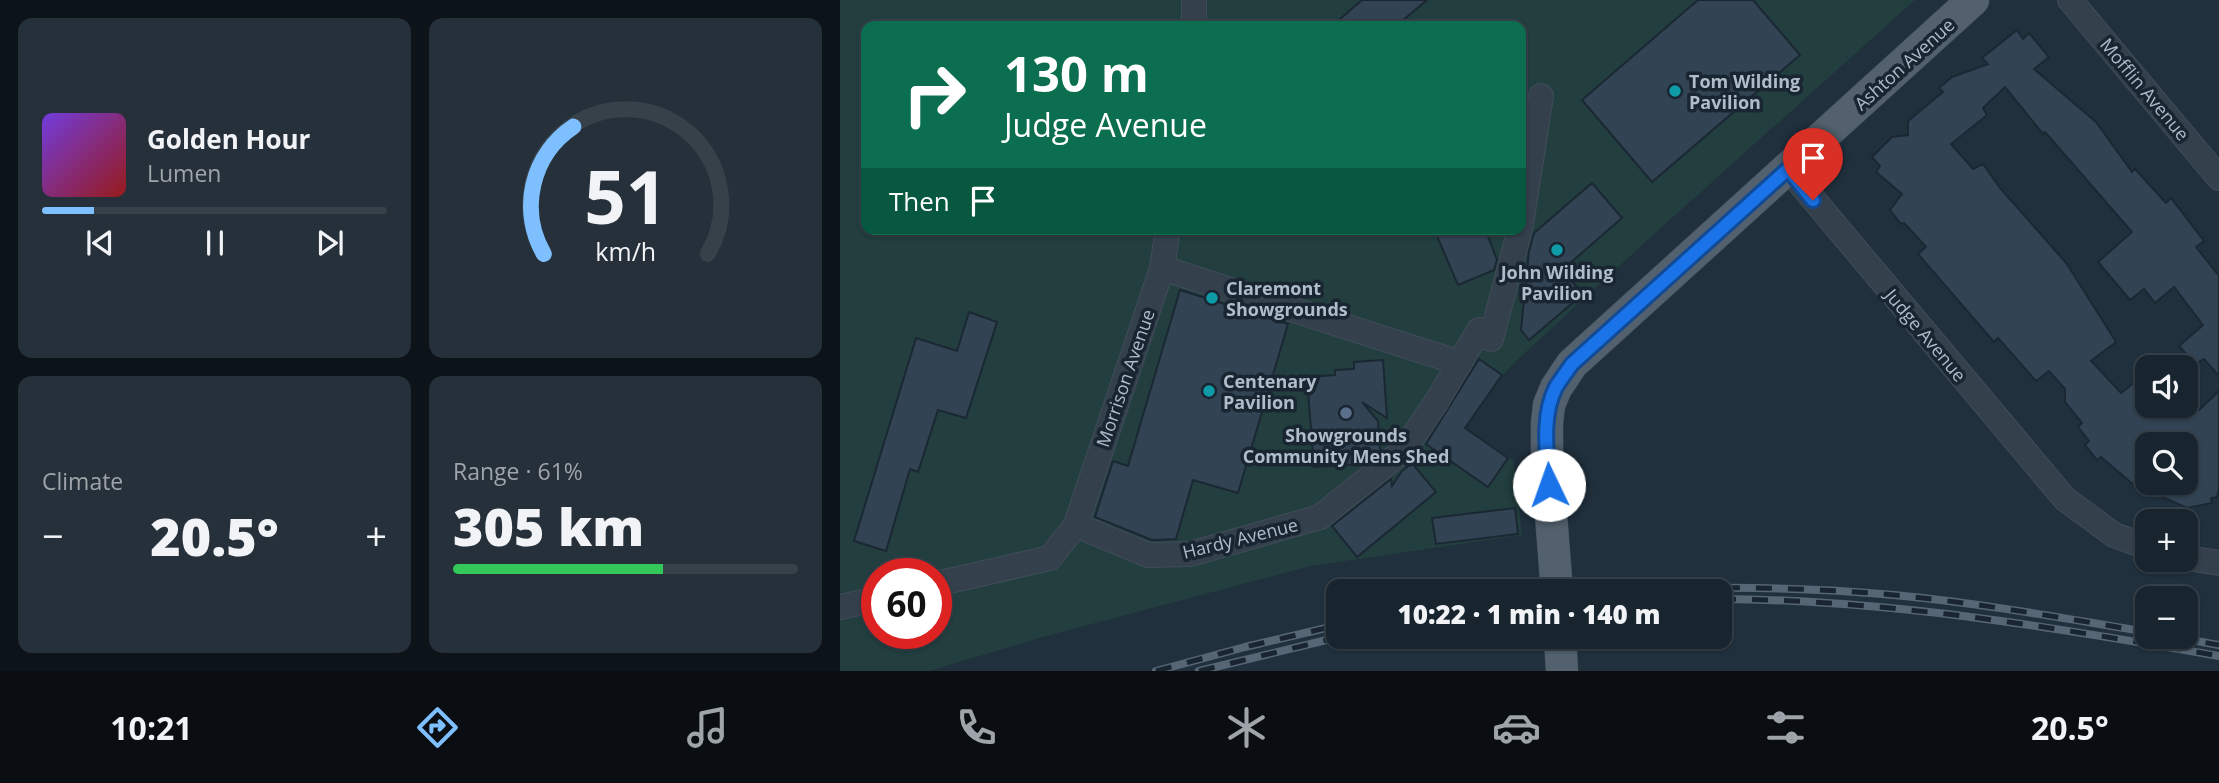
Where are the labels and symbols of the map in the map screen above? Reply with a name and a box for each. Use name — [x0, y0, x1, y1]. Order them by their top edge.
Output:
street label: Ashton Avenue — [1849, 13, 1959, 115]
street label: Mofflin Avenue — [2095, 33, 2195, 145]
place label: Tom Wilding Pavilion — [1689, 69, 1800, 114]
marker: Tom Wilding Pavilion — [1667, 83, 1683, 99]
pin — [1783, 128, 1843, 200]
marker: John Wilding Pavilion — [1549, 242, 1565, 258]
place label: John Wilding Pavilion — [1499, 260, 1613, 305]
place label: Claremont Showgrounds — [1226, 276, 1348, 321]
street label: Judge Avenue — [1879, 282, 1972, 386]
marker: Claremont Showgrounds — [1204, 290, 1220, 306]
street label: Morrison Avenue — [1090, 306, 1160, 450]
place label: Centenary Pavilion — [1223, 369, 1317, 414]
marker: Centenary Pavilion — [1201, 383, 1217, 399]
marker: Showgrounds Community Mens Shed — [1338, 405, 1354, 421]
place label: Showgrounds Community Mens Shed — [1243, 423, 1449, 468]
position arrow — [1512, 448, 1586, 522]
street label: Hardy Avenue — [1180, 512, 1300, 564]
speed limit sign: 60 — [861, 558, 952, 649]

